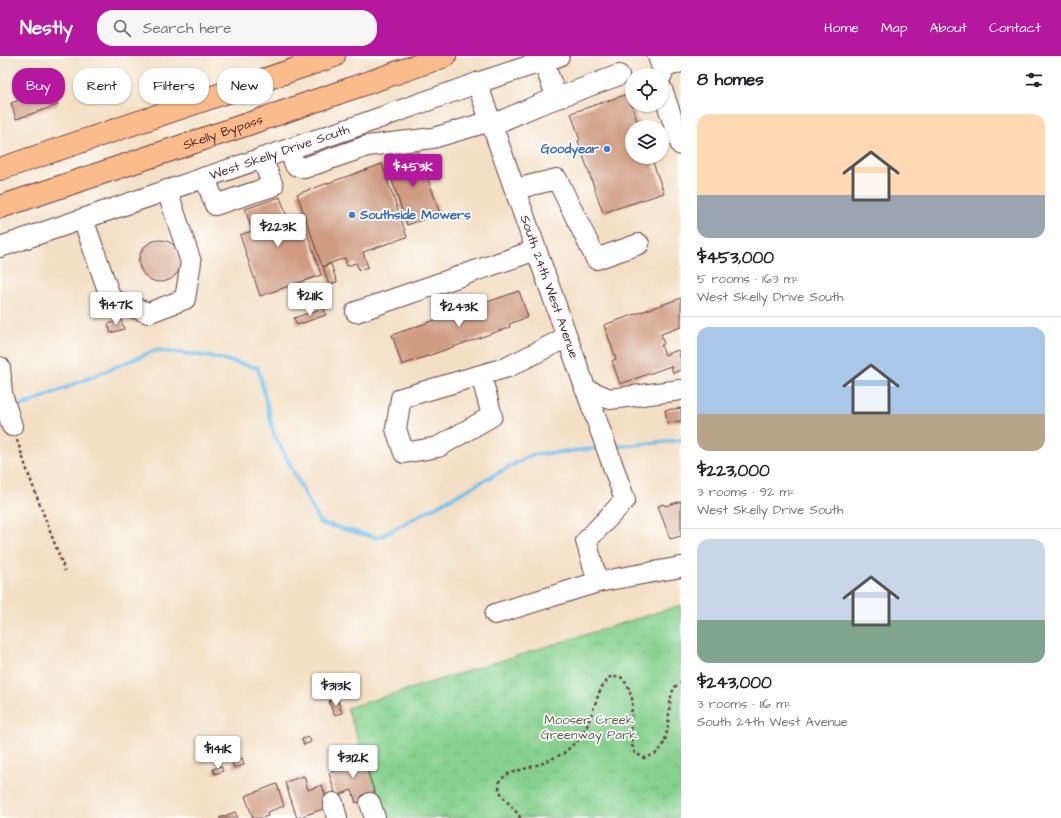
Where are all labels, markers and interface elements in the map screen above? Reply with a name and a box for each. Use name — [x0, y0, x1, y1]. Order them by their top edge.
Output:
search box — [97, 10, 377, 46]
text: Nestly — [20, 15, 73, 42]
icon: search — [111, 17, 133, 39]
text: Search here — [143, 18, 231, 39]
text: Home — [824, 18, 859, 38]
text: Map — [881, 18, 907, 38]
text: About — [929, 18, 967, 38]
text: Contact — [989, 18, 1041, 38]
chip: Buy — [12, 68, 65, 104]
chip: Rent — [73, 68, 131, 104]
chip: Filters — [139, 68, 209, 104]
chip: New — [217, 68, 273, 104]
map controls — [625, 68, 669, 164]
button: locate — [625, 68, 669, 112]
text: 8 homes — [697, 68, 764, 92]
icon: filters — [1023, 69, 1045, 91]
street label: Skelly Bypass — [181, 111, 266, 154]
street label: West Skelly Drive South — [207, 120, 352, 184]
button: layers — [625, 120, 669, 164]
place label: Goodyear — [541, 140, 600, 159]
icon: home — [835, 140, 907, 212]
marker: Goodyear — [602, 144, 612, 154]
pin: $453K — [385, 154, 441, 188]
text: $453K — [393, 158, 433, 176]
place label: Southside Mowers — [359, 206, 471, 224]
marker: Southside Mowers — [347, 210, 357, 220]
street label: South 24th West Avenue — [516, 212, 583, 361]
pin: $223K — [250, 214, 306, 248]
text: $223K — [260, 218, 296, 236]
text: $453,000 — [697, 246, 774, 270]
text: 5 rooms · 163 m² — [697, 270, 799, 288]
pin: $211K — [282, 283, 338, 317]
text: $211K — [297, 287, 323, 305]
text: West Skelly Drive South — [697, 288, 844, 306]
pin: $147K — [88, 292, 144, 326]
pin: $243K — [431, 294, 487, 328]
text: $147K — [99, 296, 133, 314]
text: $243K — [440, 298, 478, 316]
icon: home — [835, 353, 907, 425]
text: $223,000 — [697, 459, 770, 483]
text: 3 rooms · 92 m² — [697, 483, 795, 501]
text: West Skelly Drive South — [697, 501, 844, 519]
icon: home — [835, 565, 907, 637]
text: $243,000 — [697, 671, 772, 695]
pin: $313K — [308, 673, 364, 707]
text: $313K — [321, 677, 351, 695]
text: 3 rooms · 116 m² — [697, 695, 791, 713]
park label: Mooser Creek Greenway Park — [541, 711, 637, 745]
text: South 24th West Avenue — [697, 713, 848, 731]
pin: $141K — [190, 736, 246, 770]
text: $141K — [204, 740, 232, 758]
pin: $312K — [325, 745, 381, 779]
text: $312K — [338, 749, 368, 767]

